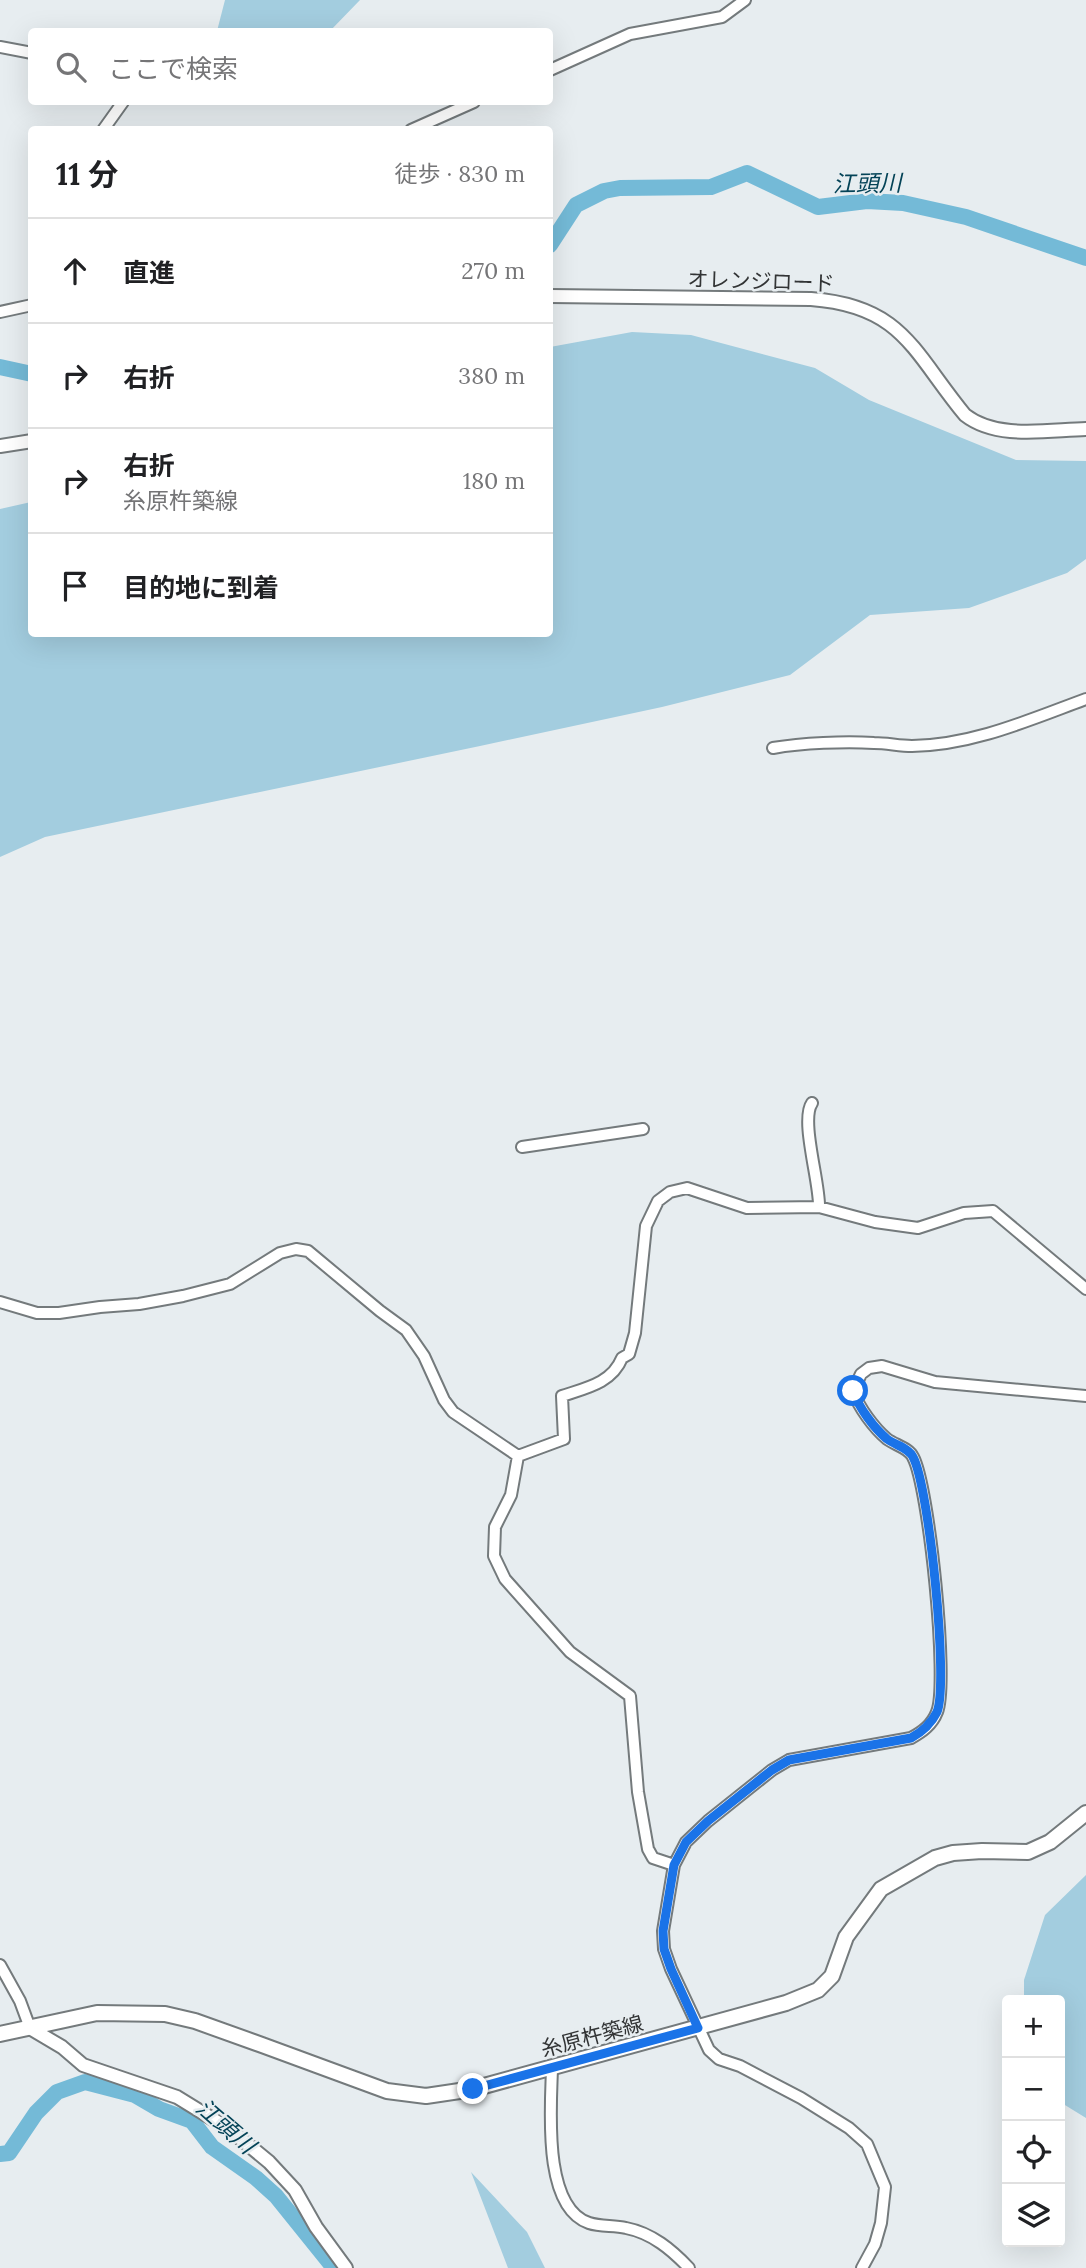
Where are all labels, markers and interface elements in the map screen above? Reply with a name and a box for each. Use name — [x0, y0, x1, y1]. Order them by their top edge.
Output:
search box — [28, 28, 553, 105]
icon: search — [52, 48, 90, 86]
text: ここで検索 — [108, 52, 238, 85]
text: 11 分 — [56, 155, 118, 193]
text: 徒歩 · 830 m — [395, 159, 525, 188]
water label: 江頭川 — [832, 168, 905, 198]
icon: ahead — [56, 252, 94, 290]
text: 直進 — [123, 256, 175, 289]
text: 270 m — [461, 256, 525, 285]
street label: オレンジロード — [687, 265, 835, 297]
icon: right — [56, 357, 94, 395]
text: 右折 — [123, 361, 175, 394]
text: 380 m — [458, 361, 525, 390]
text: 右折 — [123, 449, 175, 482]
icon: right — [56, 462, 94, 500]
text: 180 m — [463, 466, 525, 495]
text: 糸原杵築線 — [123, 486, 238, 515]
icon: arrive — [56, 567, 94, 605]
text: 目的地に到着 — [123, 571, 279, 604]
route start — [837, 1375, 868, 1406]
map controls — [1002, 1995, 1065, 2247]
button: + — [1002, 1995, 1065, 2058]
street label: 糸原杵築線 — [538, 2009, 646, 2063]
button: − — [1002, 2058, 1065, 2121]
route end — [457, 2073, 488, 2104]
water label: 江頭川 — [190, 2092, 264, 2162]
button: locate — [1002, 2121, 1065, 2184]
button: layers — [1002, 2184, 1065, 2247]

